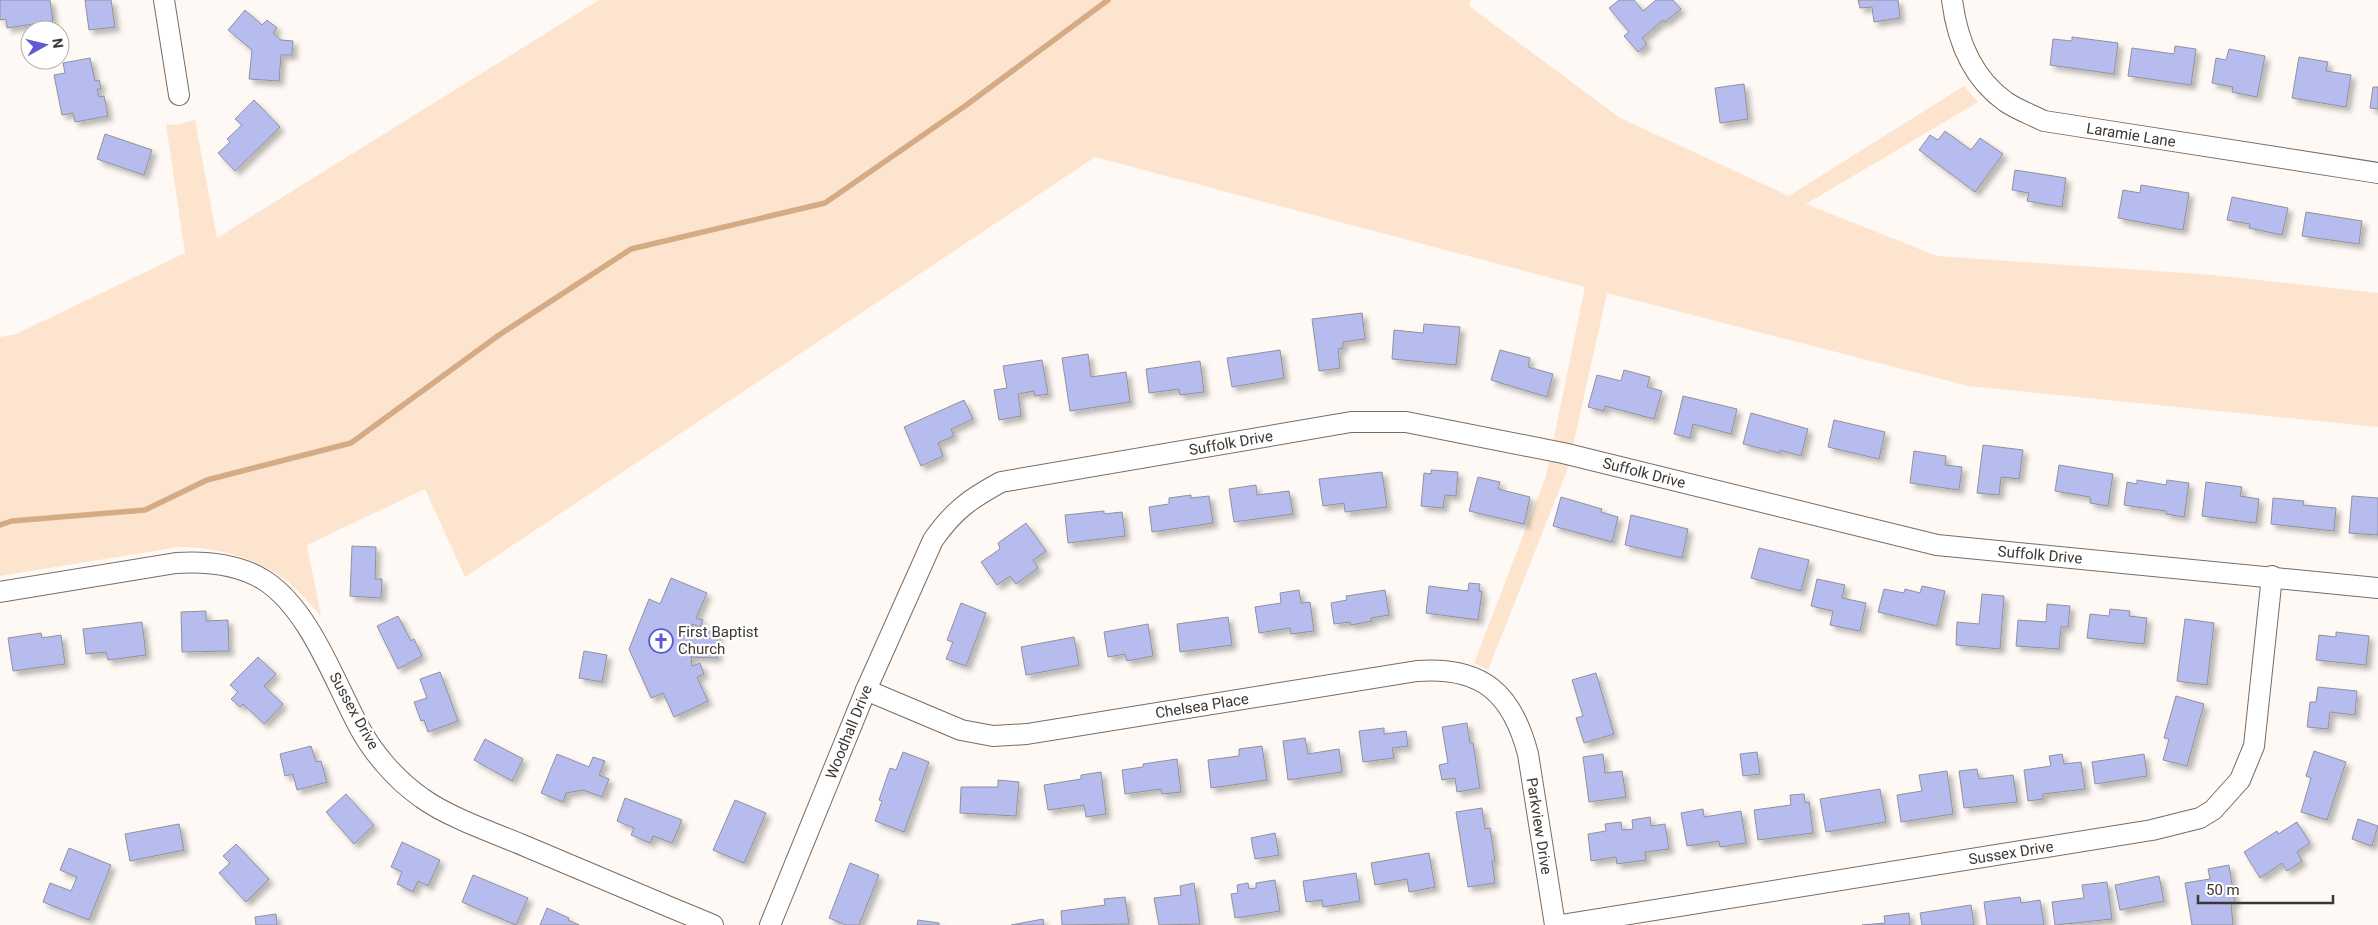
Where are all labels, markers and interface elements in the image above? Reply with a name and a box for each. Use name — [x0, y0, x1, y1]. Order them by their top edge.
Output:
north arrow — [20, 20, 70, 70]
text: N — [49, 37, 66, 49]
street label: Laramie Lane — [2085, 119, 2177, 151]
street label: Suffolk Drive — [1188, 427, 1274, 459]
street label: Suffolk Drive — [1601, 454, 1687, 492]
street label: Suffolk Drive — [1997, 542, 2083, 568]
place label: First Baptist Church — [678, 623, 759, 658]
church icon: First Baptist Church — [648, 628, 674, 654]
street label: Sussex Drive — [325, 669, 383, 753]
street label: Woodhall Drive — [822, 682, 876, 782]
street label: Chelsea Place — [1154, 690, 1250, 722]
street label: Parkview Drive — [1522, 776, 1556, 876]
street label: Sussex Drive — [1967, 837, 2055, 869]
scale bar — [2198, 872, 2333, 904]
text: 50 m — [2206, 881, 2240, 899]

